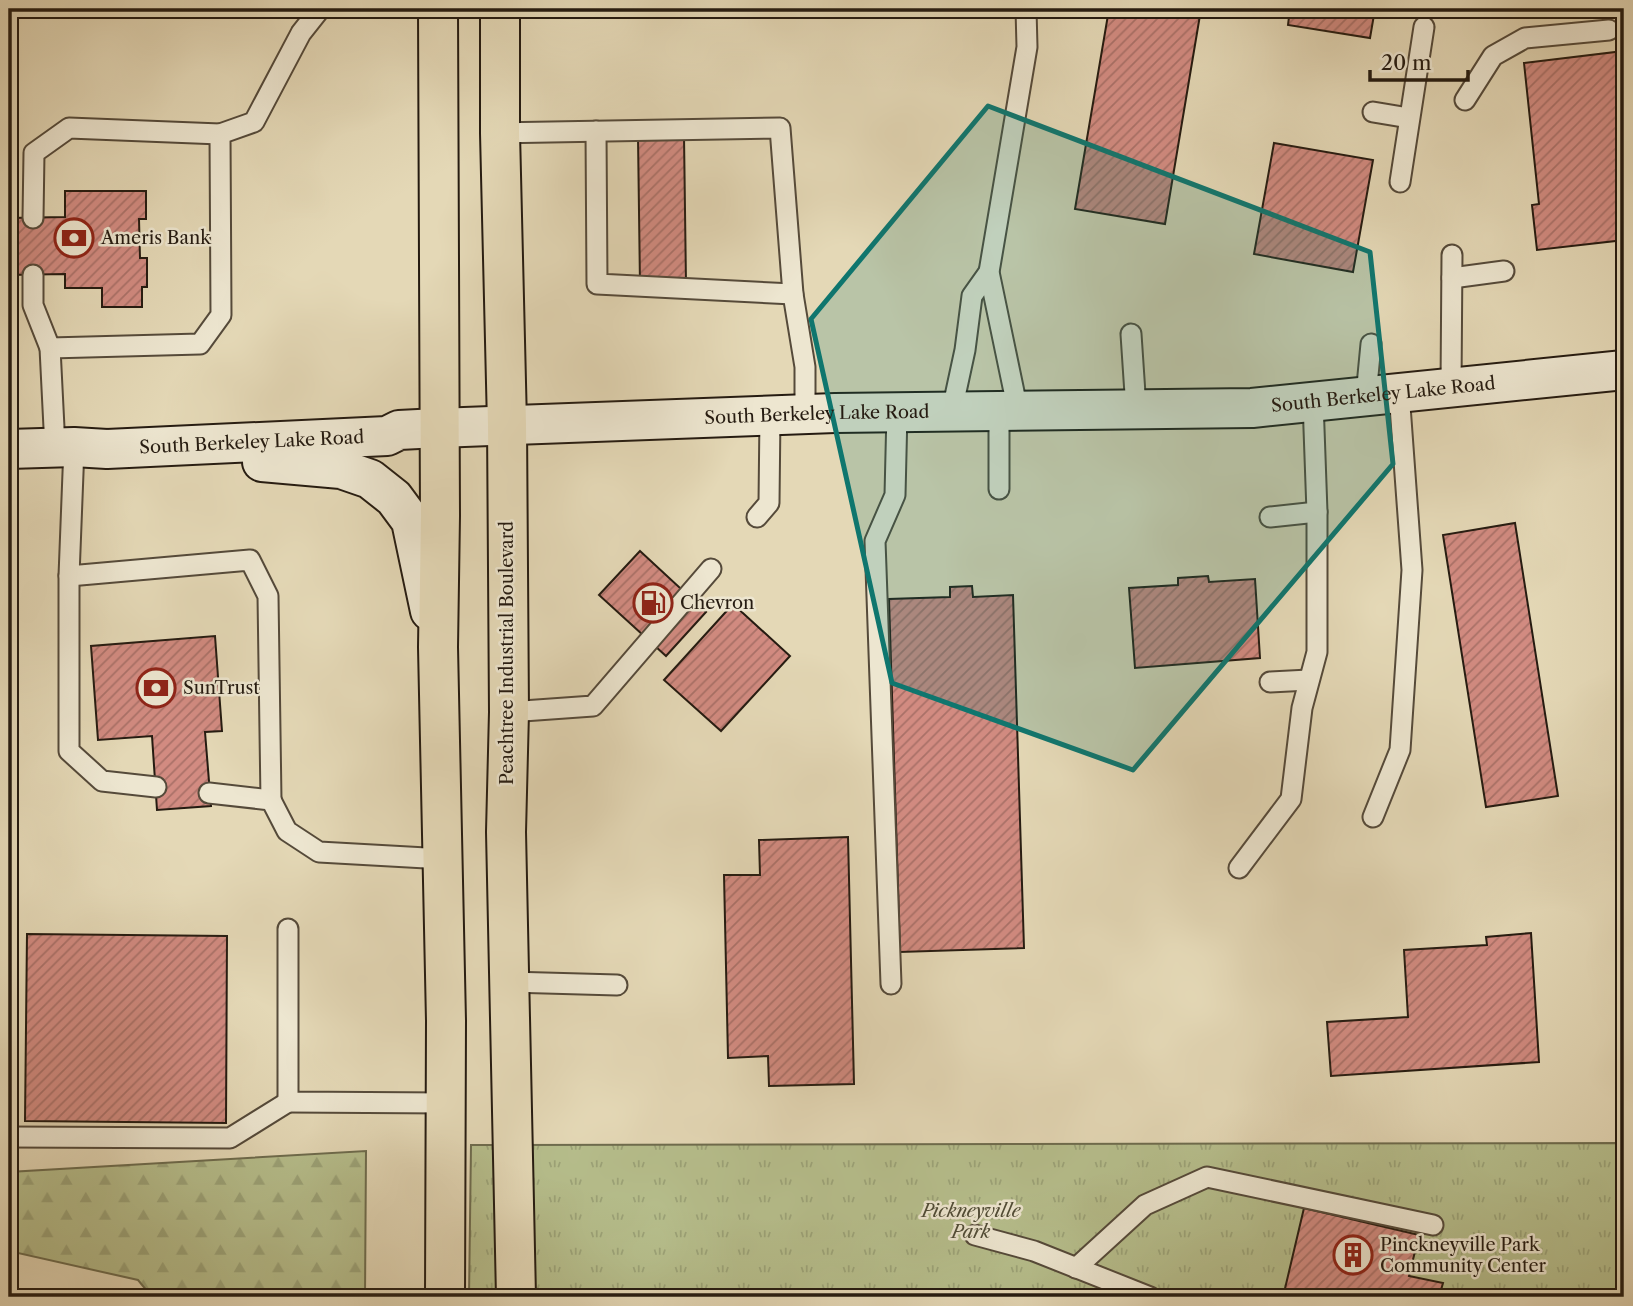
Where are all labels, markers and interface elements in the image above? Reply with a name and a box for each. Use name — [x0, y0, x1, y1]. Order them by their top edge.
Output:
scale bar — [1370, 38, 1468, 82]
text: 20 m — [1381, 50, 1432, 75]
bank icon: Ameris Bank — [53, 217, 95, 259]
place label: Ameris Bank — [100, 227, 212, 249]
street label: South Berkeley Lake Road — [1270, 372, 1496, 417]
street label: South Berkeley Lake Road — [704, 401, 930, 429]
street label: South Berkeley Lake Road — [139, 426, 365, 458]
street label: Peachtree Industrial Boulevard — [496, 521, 518, 785]
fuel station icon: Chevron — [632, 582, 674, 624]
place label: Chevron — [680, 592, 754, 614]
bank icon: SunTrust — [135, 667, 177, 709]
place label: SunTrust — [183, 677, 260, 699]
park label: Pickneyville Park — [920, 1200, 1022, 1243]
building icon: Pinckneyville Park Community Center — [1332, 1234, 1374, 1276]
place label: Pinckneyville Park Community Center — [1380, 1234, 1547, 1277]

